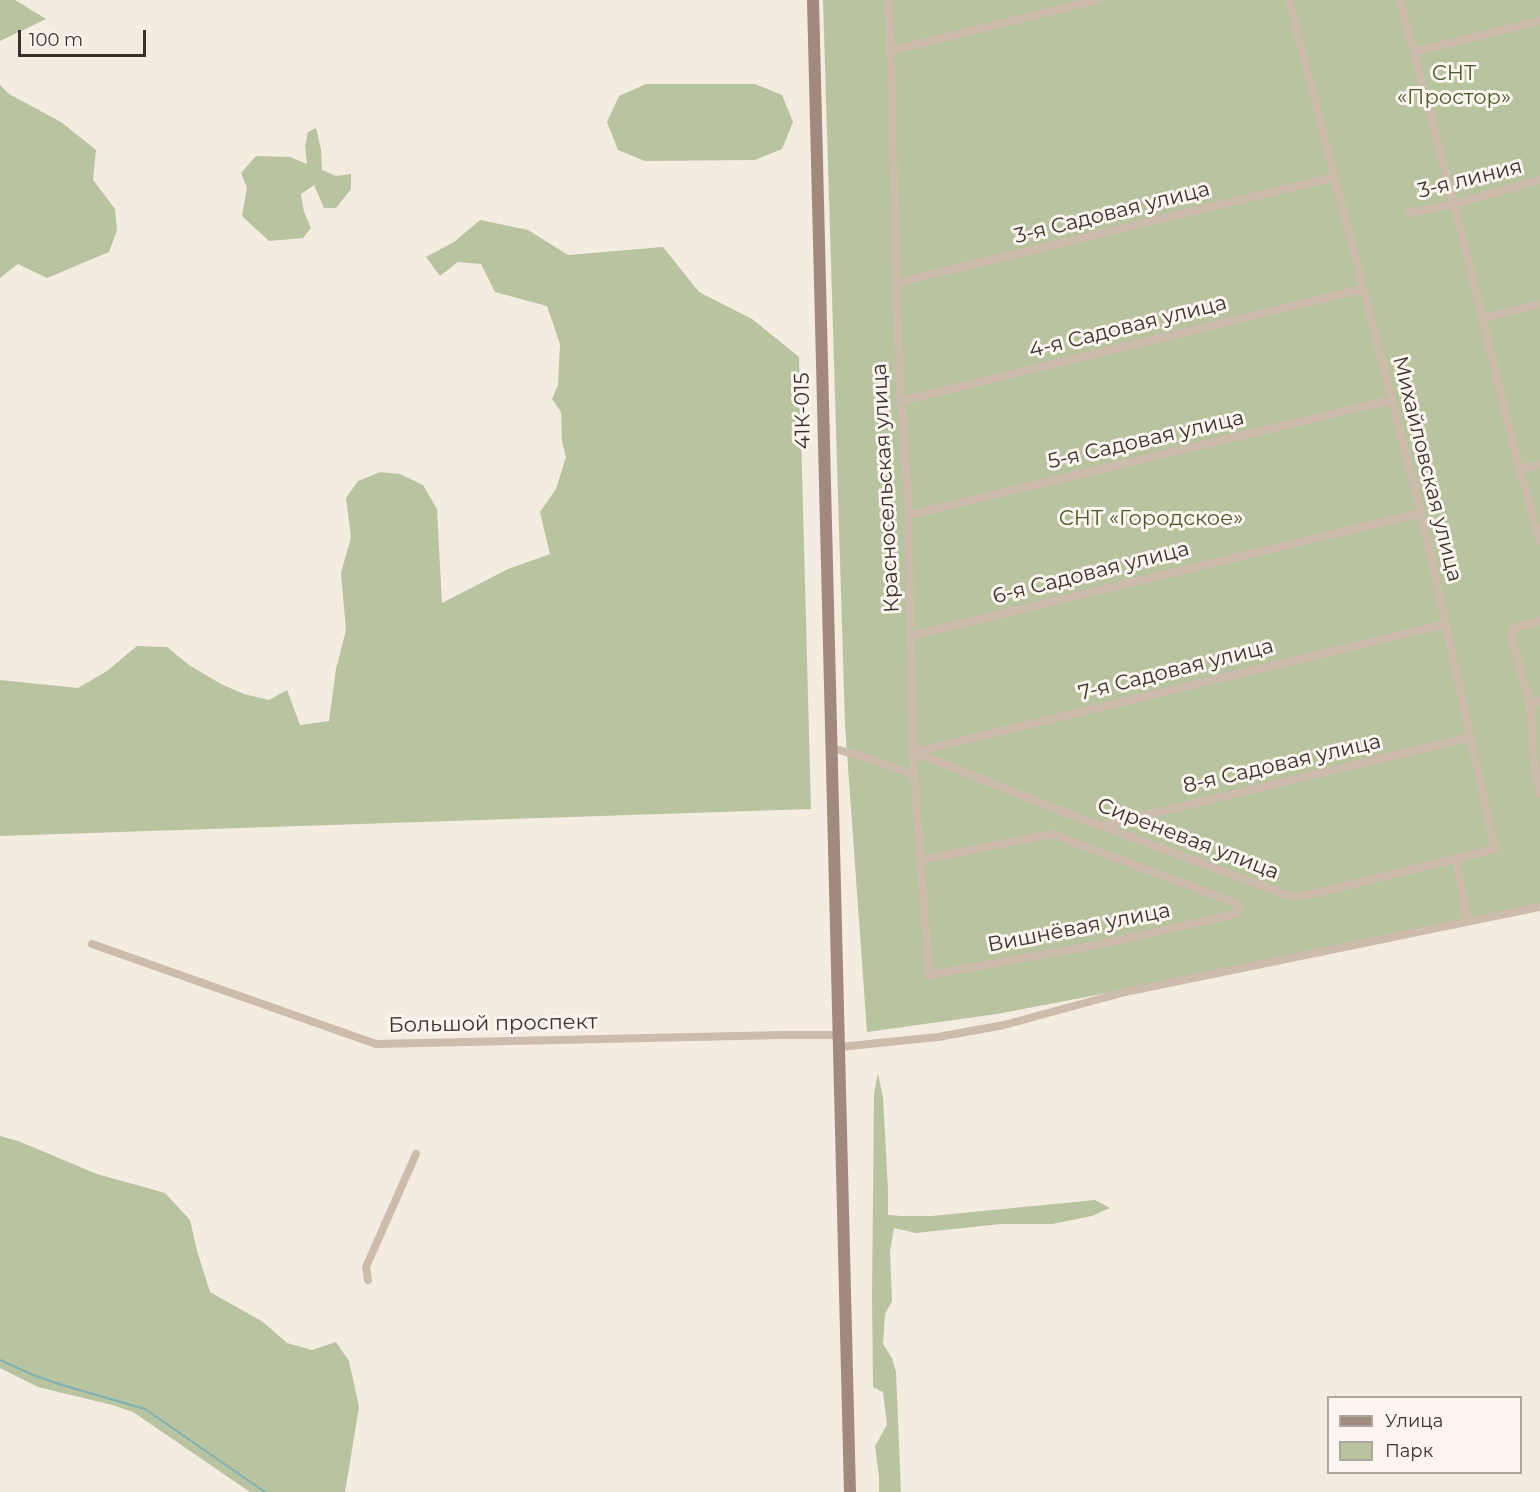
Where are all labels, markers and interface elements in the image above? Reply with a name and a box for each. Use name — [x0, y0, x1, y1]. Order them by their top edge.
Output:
scale bar — [21, 18, 148, 56]
text: 100 m — [29, 29, 83, 51]
park label: СНТ «Простор» — [1397, 61, 1511, 111]
street label: 3-я линия — [1415, 154, 1525, 204]
street label: 3-я Садовая улица — [1012, 177, 1212, 249]
street label: 4-я Садовая улица — [1027, 290, 1229, 364]
street label: Михайловская улица — [1387, 354, 1467, 584]
street label: Красносельская улица — [867, 363, 905, 613]
street label: 41К-015 — [790, 372, 816, 450]
street label: 5-я Садовая улица — [1045, 405, 1247, 475]
park label: СНТ «Городское» — [1059, 506, 1243, 532]
street label: 6-я Садовая улица — [990, 536, 1192, 610]
street label: 7-я Садовая улица — [1076, 634, 1276, 706]
street label: 8-я Садовая улица — [1181, 729, 1383, 799]
street label: Сиреневая улица — [1093, 793, 1283, 885]
street label: Вишнёвая улица — [985, 898, 1173, 958]
street label: Большой проспект — [388, 1010, 598, 1038]
legend — [1327, 1396, 1522, 1474]
text: Улица — [1385, 1410, 1443, 1432]
text: Парк — [1385, 1440, 1433, 1462]

